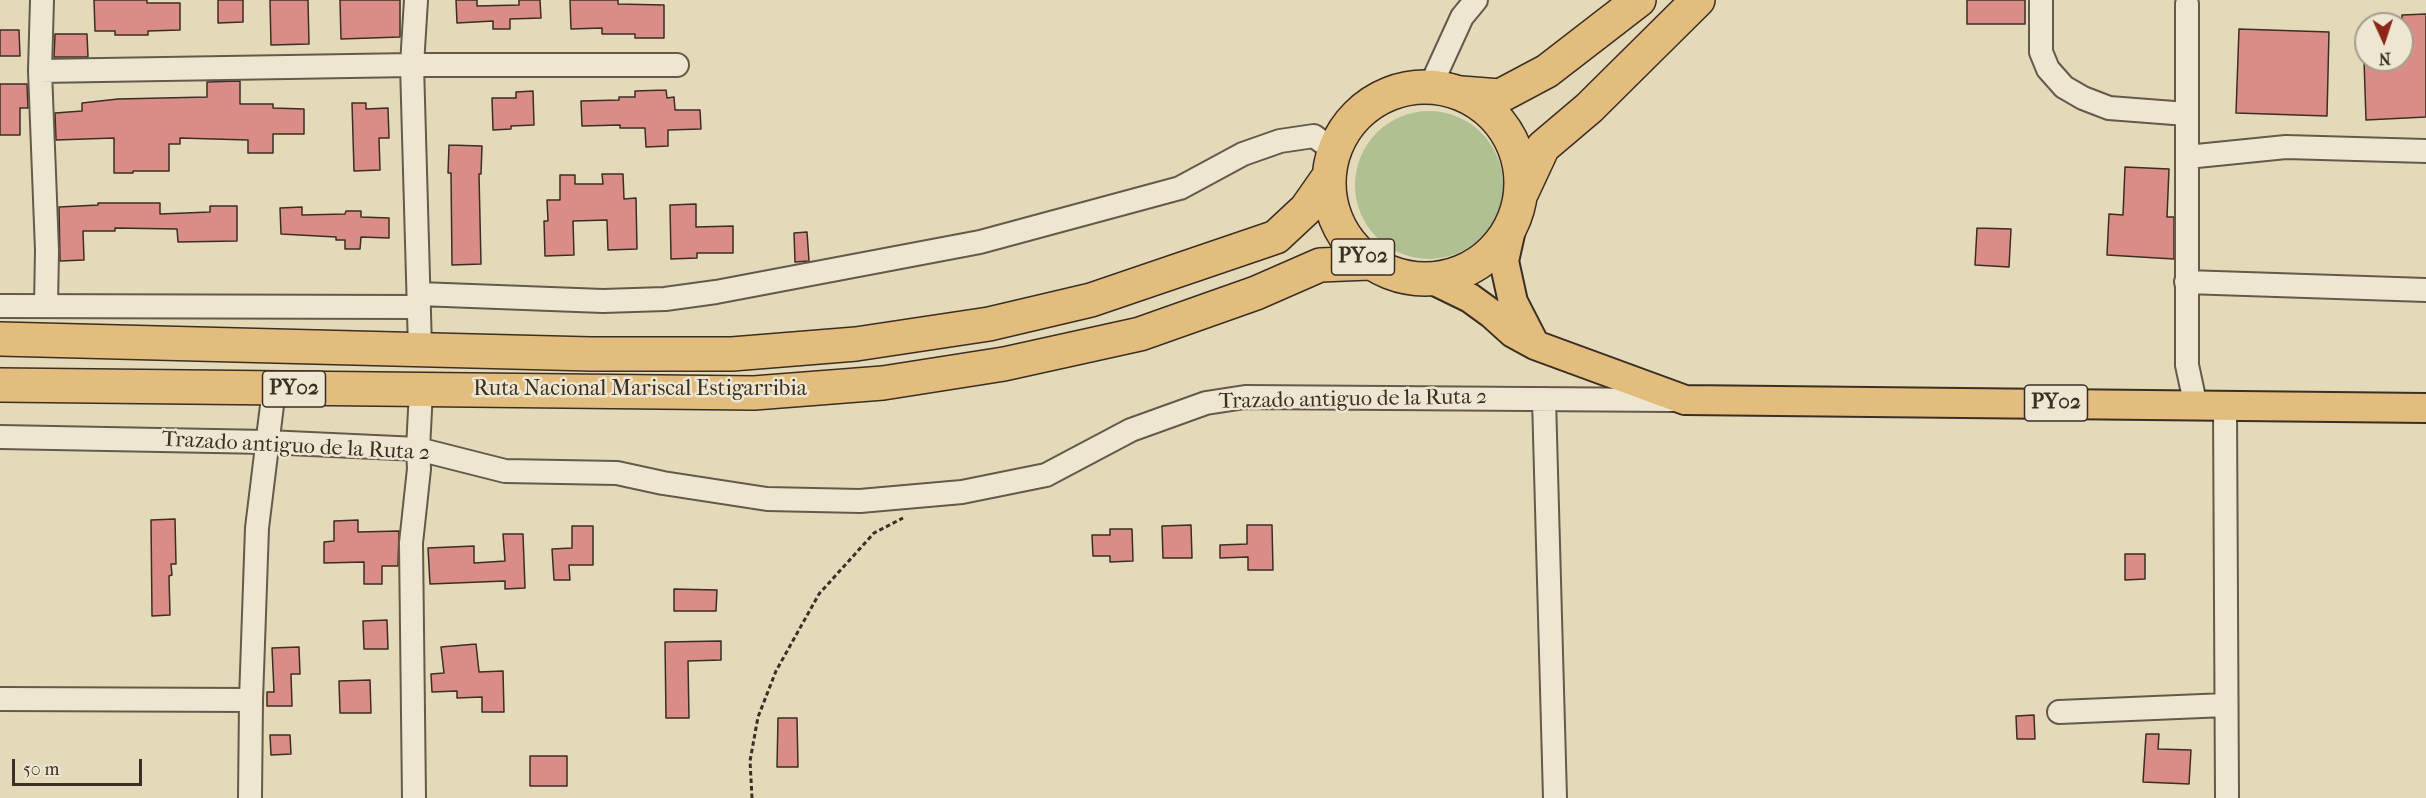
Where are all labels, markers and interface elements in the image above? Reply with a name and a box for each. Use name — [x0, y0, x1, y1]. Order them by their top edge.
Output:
north arrow — [2354, 12, 2414, 72]
text: N — [2378, 49, 2391, 68]
road number: PY02 — [1332, 239, 1394, 275]
road number: PY02 — [262, 371, 326, 407]
street label: Ruta Nacional Mariscal Estigarribia — [473, 377, 807, 403]
street label: Trazado antiguo de la Ruta 2 — [1218, 384, 1488, 416]
road number: PY02 — [2024, 385, 2088, 421]
street label: Trazado antiguo de la Ruta 2 — [161, 427, 431, 467]
scale bar — [15, 747, 146, 785]
text: 50 m — [23, 759, 59, 780]

